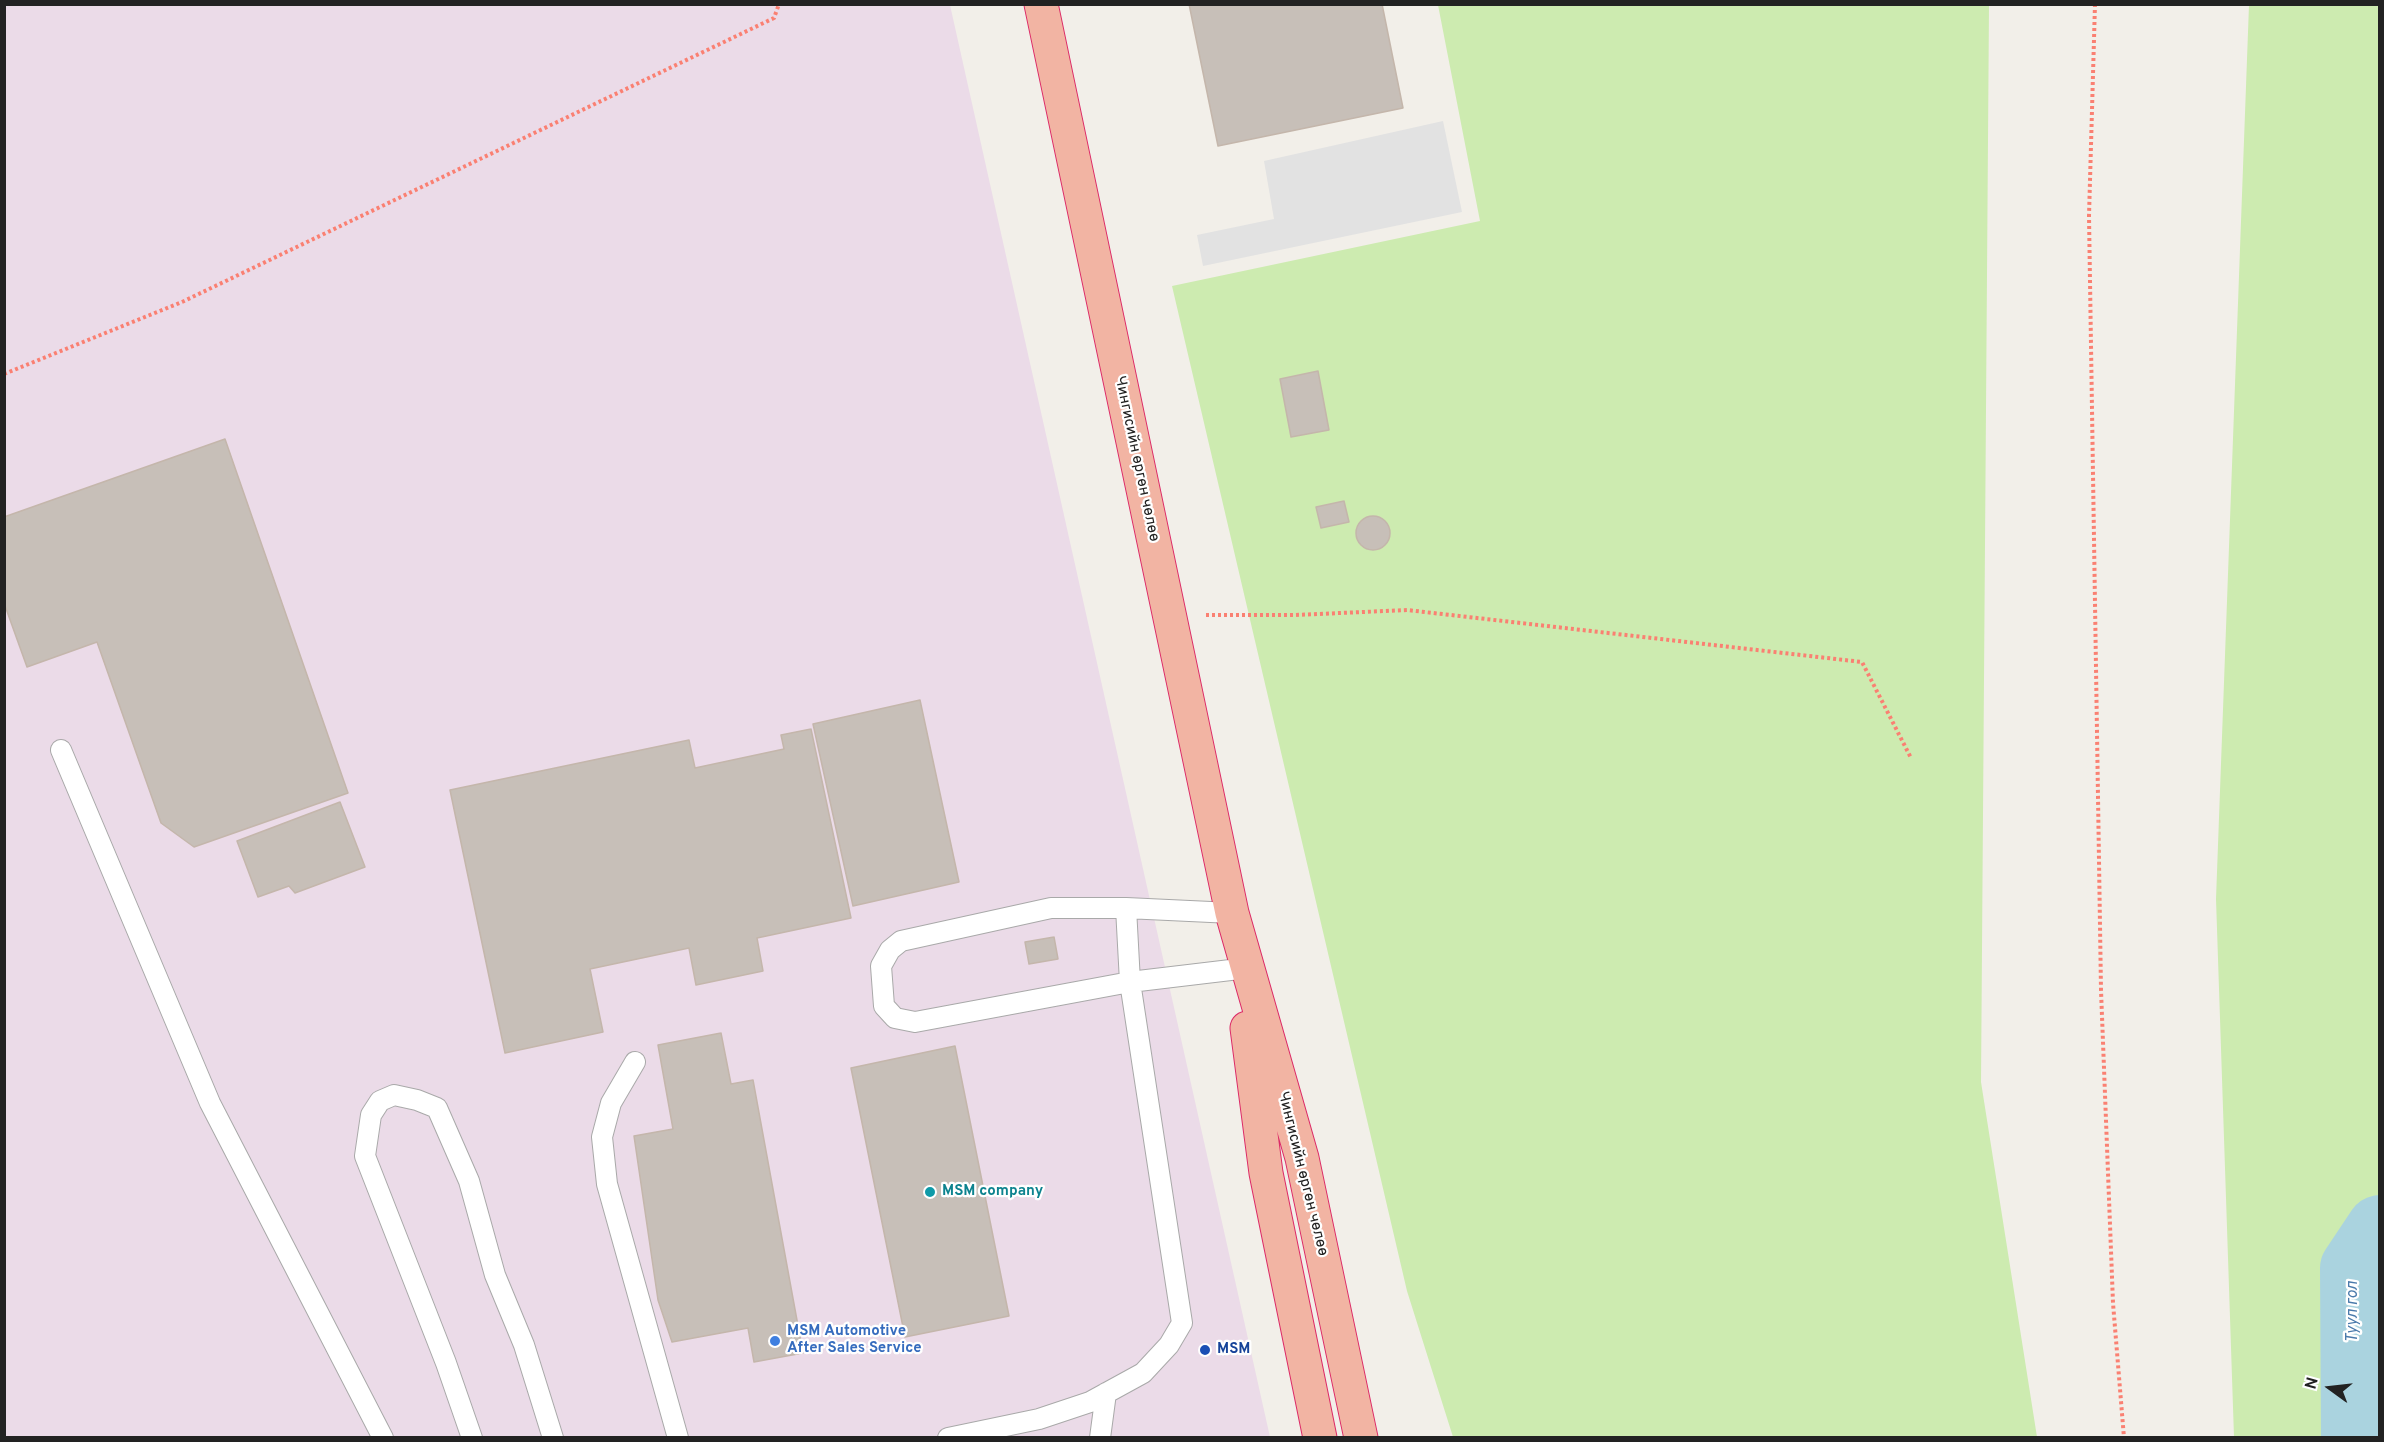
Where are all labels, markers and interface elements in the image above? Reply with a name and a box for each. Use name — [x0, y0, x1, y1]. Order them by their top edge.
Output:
street label: Чингисийн өргөн чөлөө — [1110, 375, 1162, 543]
street label: Чингисийн өргөн чөлөө — [1273, 1090, 1331, 1258]
place label: MSM company — [942, 1183, 1043, 1201]
marker: MSM company — [923, 1185, 937, 1199]
water label: Туул гол — [2344, 1281, 2364, 1343]
place label: MSM Automotive After Sales Service — [787, 1323, 922, 1358]
marker: MSM Automotive After Sales Service — [768, 1334, 782, 1348]
place label: MSM — [1217, 1341, 1250, 1359]
marker: MSM — [1198, 1343, 1212, 1357]
north arrow — [2300, 1358, 2360, 1418]
text: N — [2301, 1375, 2324, 1391]

